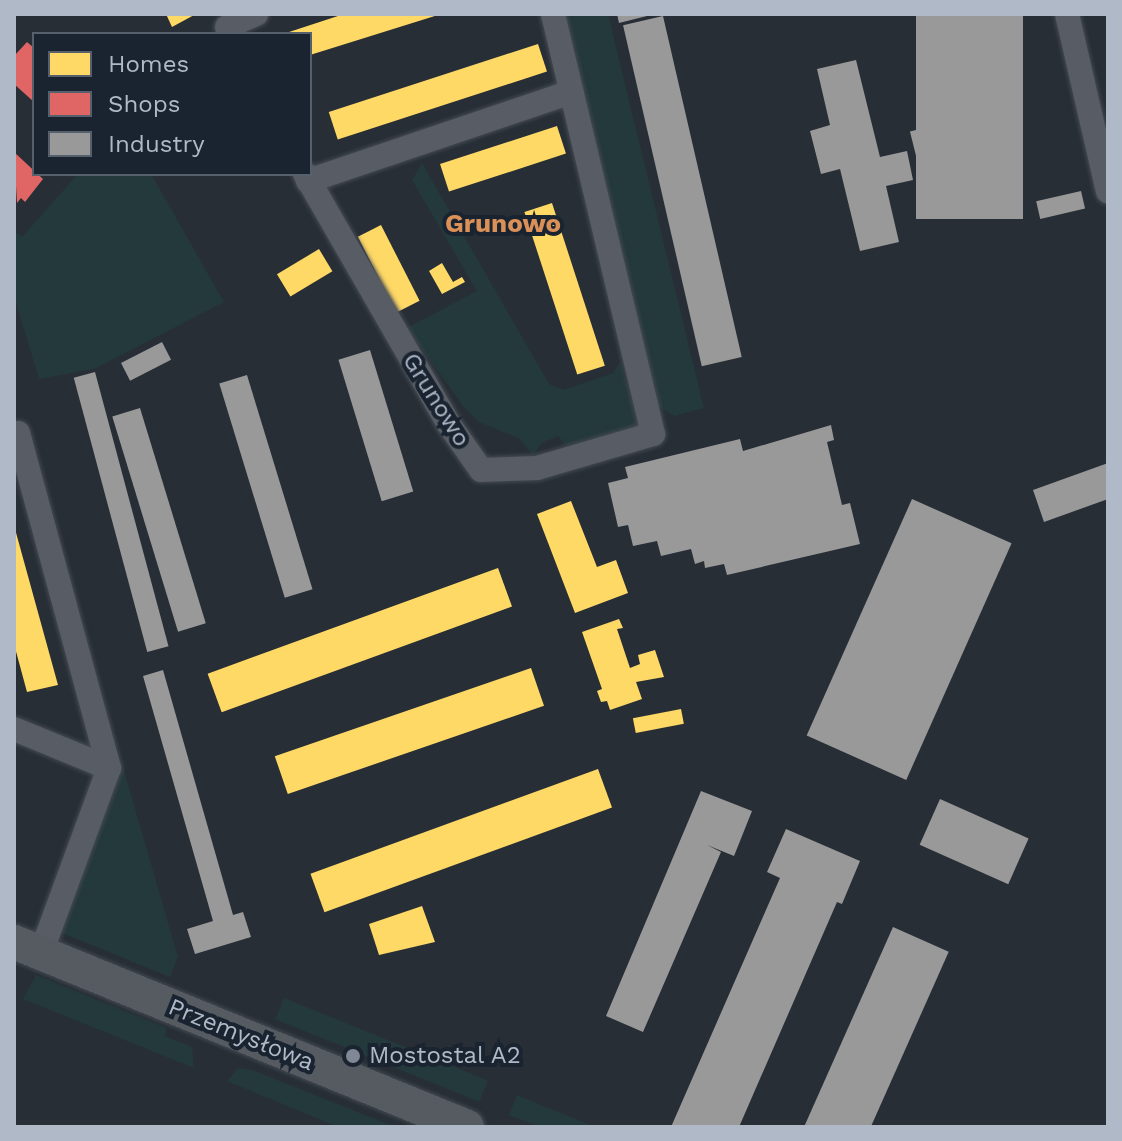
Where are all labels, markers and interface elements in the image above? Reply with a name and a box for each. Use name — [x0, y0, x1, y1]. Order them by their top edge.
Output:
legend — [32, 32, 312, 176]
text: Homes — [108, 50, 189, 78]
text: Shops — [108, 90, 180, 118]
text: Industry — [108, 130, 205, 158]
district label: Grunowo — [445, 208, 561, 240]
street label: Grunowo — [396, 348, 476, 452]
street label: Przemysłowa — [164, 993, 318, 1077]
place label: Mostostal A2 — [369, 1042, 522, 1070]
marker: Mostostal A2 — [344, 1047, 362, 1065]

